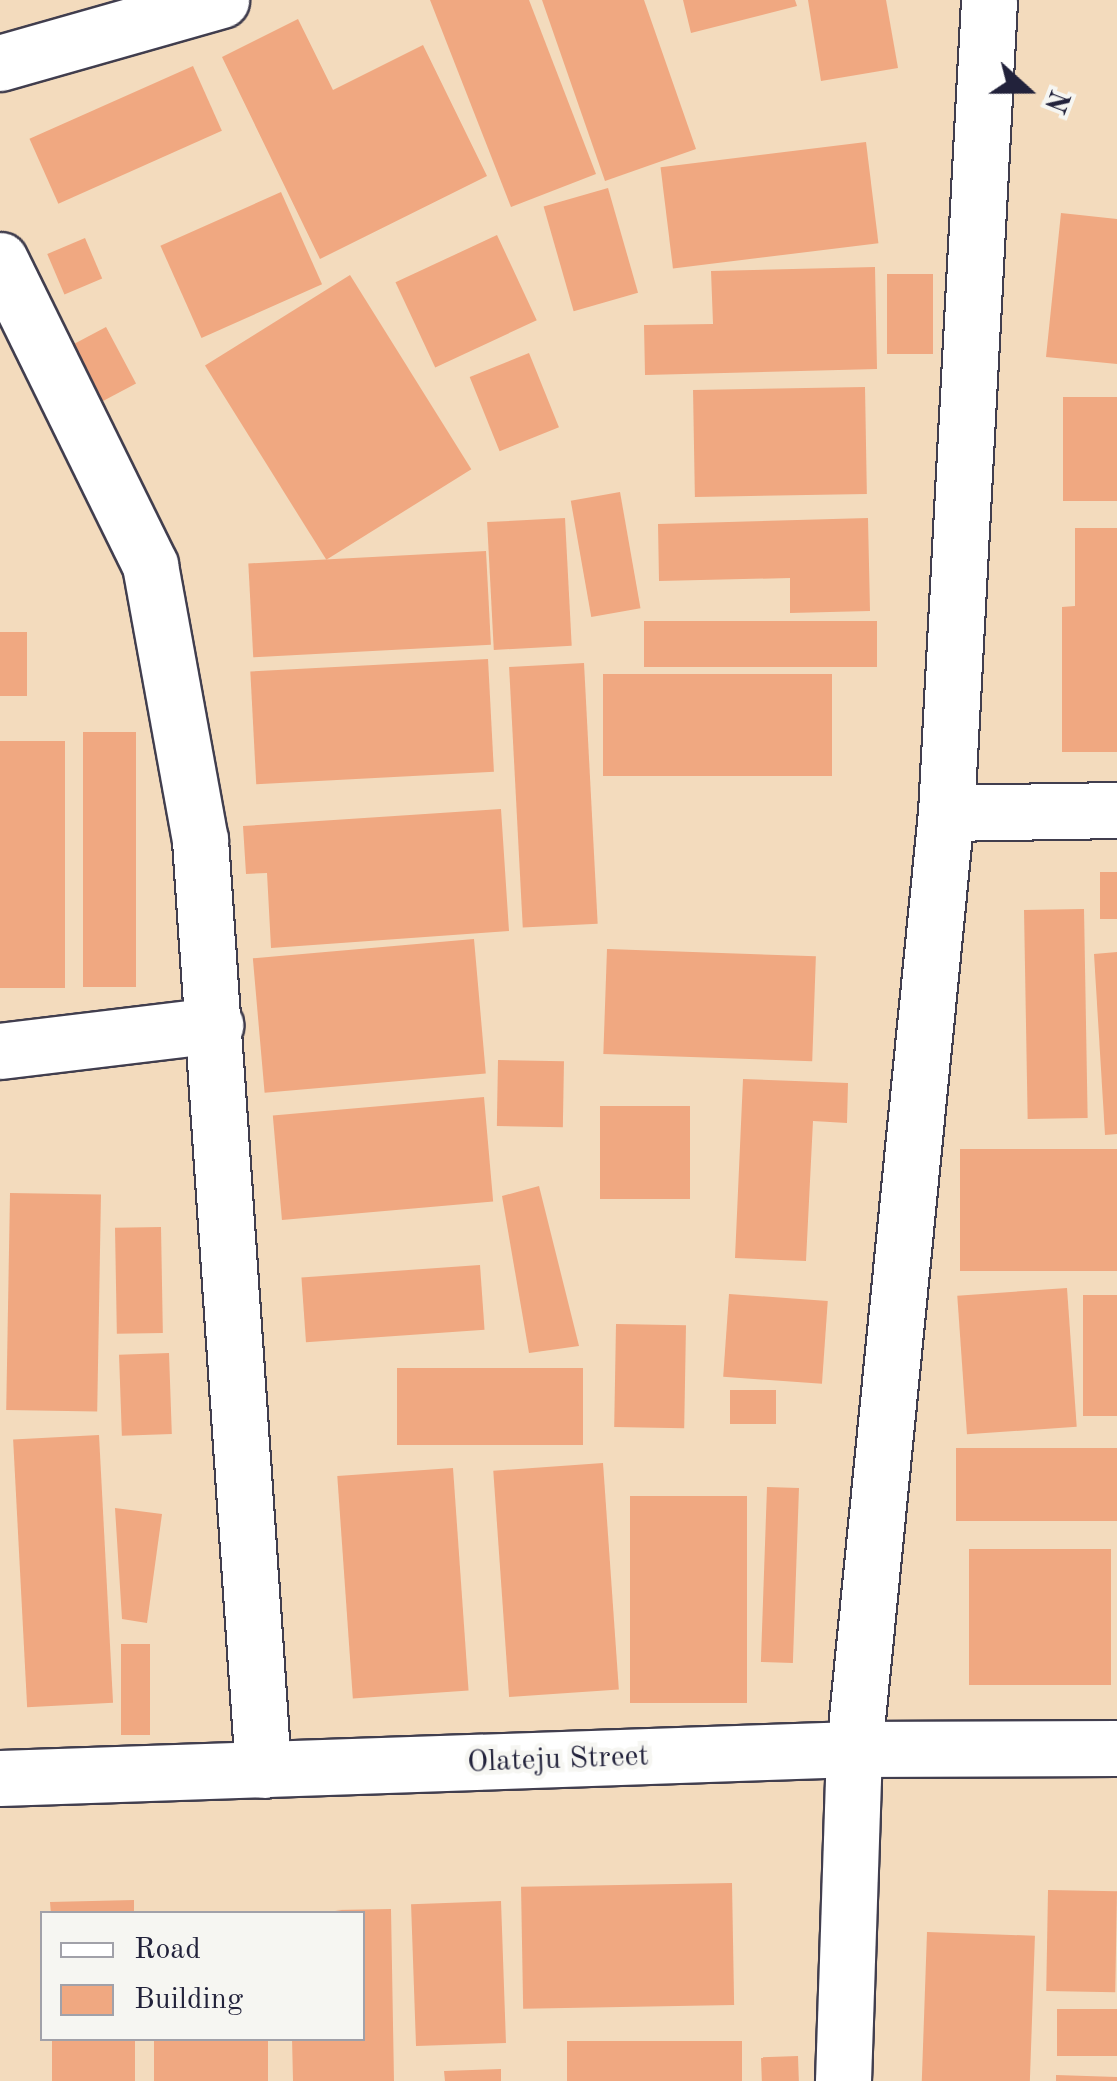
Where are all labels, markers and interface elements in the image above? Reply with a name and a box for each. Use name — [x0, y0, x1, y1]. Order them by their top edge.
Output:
north arrow — [977, 40, 1077, 140]
text: N — [1038, 86, 1072, 116]
street label: Olateju Street — [467, 1739, 649, 1781]
legend — [40, 1911, 365, 2041]
text: Road — [134, 1935, 201, 1965]
text: Building — [134, 1985, 243, 2015]

